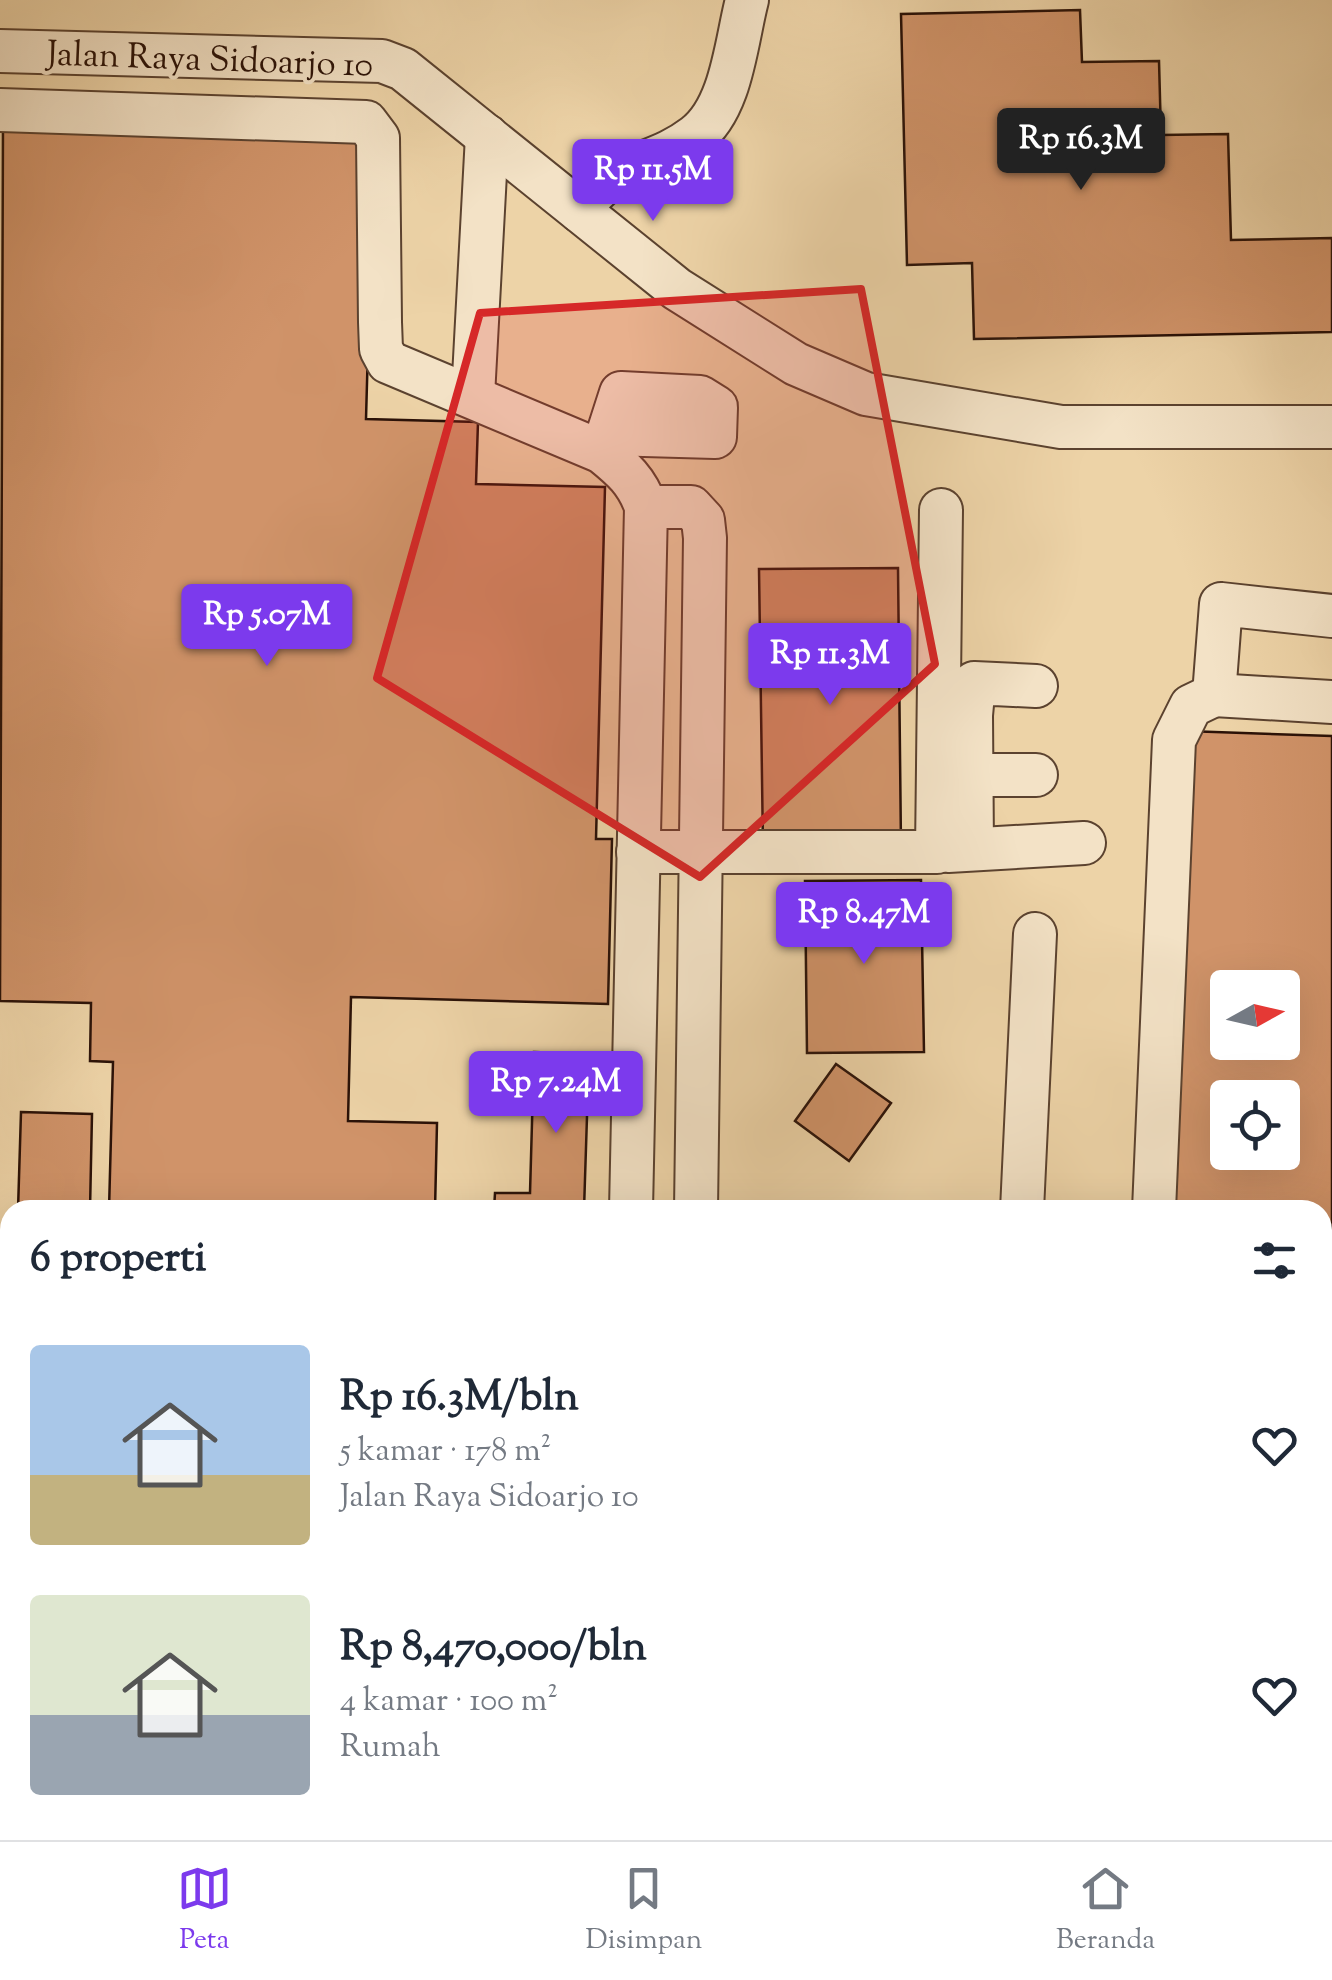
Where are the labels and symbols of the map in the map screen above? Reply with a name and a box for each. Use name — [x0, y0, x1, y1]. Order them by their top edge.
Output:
street label: Jalan Raya Sidoarjo 10 — [44, 30, 374, 93]
pin: Rp 16.3M — [978, 108, 1184, 193]
pin: Rp 11.5M — [550, 139, 756, 224]
pin: Rp 5.07M — [164, 584, 370, 669]
pin: Rp 11.3M — [727, 623, 933, 708]
pin: Rp 8.47M — [761, 882, 967, 967]
north arrow — [1210, 970, 1300, 1060]
pin: Rp 7.24M — [453, 1051, 659, 1136]

